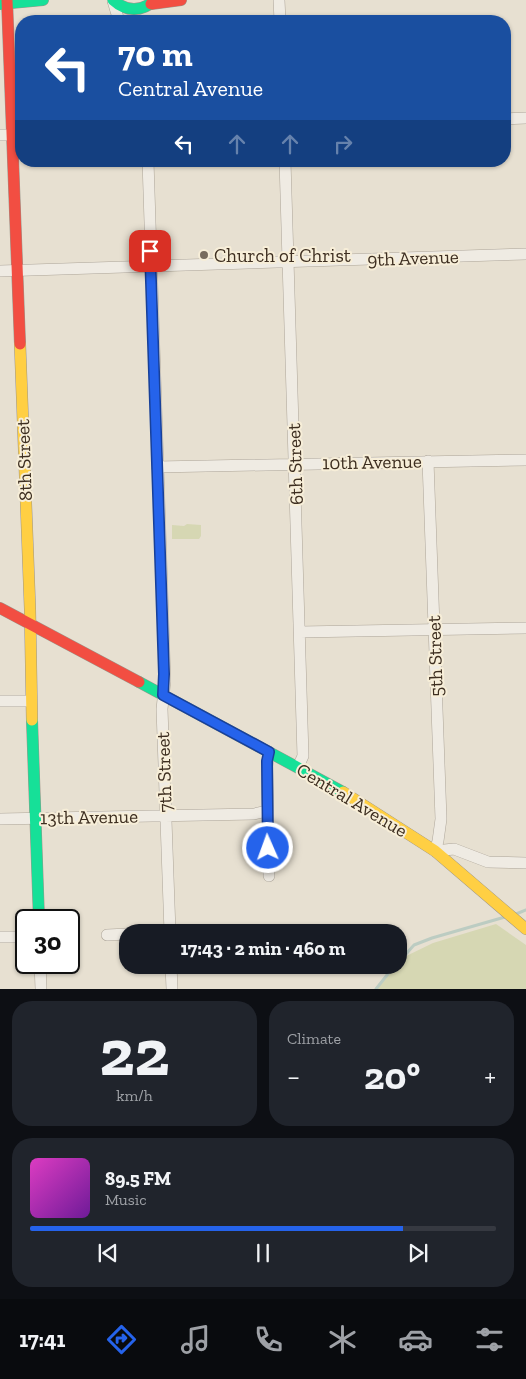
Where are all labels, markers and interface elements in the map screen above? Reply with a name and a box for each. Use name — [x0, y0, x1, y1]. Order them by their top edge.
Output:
text: 70 m — [118, 33, 193, 75]
icon: left — [35, 35, 100, 100]
text: Central Avenue — [118, 75, 263, 102]
icon: left — [170, 130, 198, 158]
icon: ahead — [223, 130, 251, 158]
icon: ahead — [276, 130, 304, 158]
icon: right — [329, 130, 357, 158]
pin — [129, 230, 171, 272]
icon: arrive — [136, 237, 164, 265]
place label: Church of Christ — [214, 244, 351, 267]
street label: 9th Avenue — [367, 245, 459, 271]
marker: Church of Christ — [198, 249, 210, 261]
street label: 8th Street — [11, 419, 37, 501]
street label: 6th Street — [282, 423, 308, 505]
street label: 10th Avenue — [322, 450, 422, 474]
street label: 5th Street — [422, 615, 448, 697]
street label: 7th Street — [151, 731, 177, 813]
street label: Central Avenue — [292, 758, 412, 842]
street label: 13th Avenue — [40, 805, 138, 829]
position arrow — [241, 821, 293, 873]
speed limit sign: 30 — [15, 909, 80, 974]
text: 17:43 · 2 min · 460 m — [181, 937, 345, 960]
text: 22 — [100, 1014, 169, 1092]
text: Climate — [287, 1029, 341, 1048]
text: 20° — [364, 1053, 420, 1099]
text: − — [287, 1060, 300, 1093]
text: + — [484, 1060, 496, 1093]
text: km/h — [116, 1086, 153, 1105]
text: 89.5 FM — [105, 1167, 171, 1190]
text: Music — [105, 1190, 147, 1209]
icon: previous — [94, 1239, 122, 1267]
icon: pause — [249, 1239, 277, 1267]
icon: next — [404, 1239, 432, 1267]
icon: directions — [104, 1322, 139, 1357]
icon: music — [178, 1322, 213, 1357]
icon: phone — [251, 1322, 286, 1357]
icon: climate — [325, 1322, 360, 1357]
icon: car — [398, 1322, 433, 1357]
icon: filters — [472, 1322, 507, 1357]
text: 17:41 — [19, 1326, 66, 1353]

